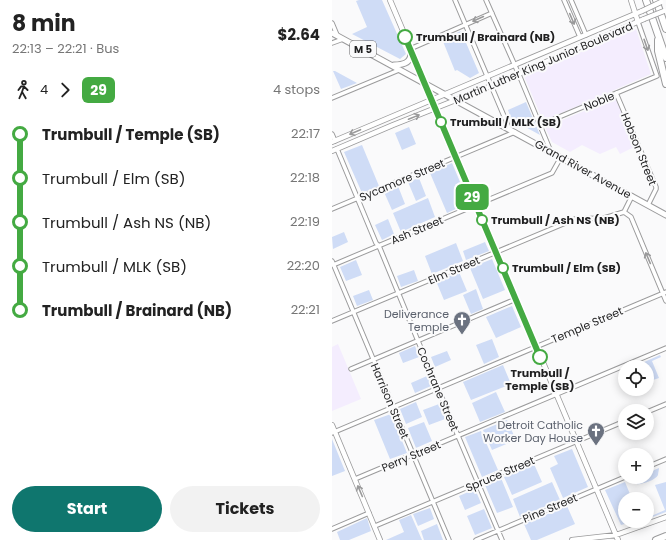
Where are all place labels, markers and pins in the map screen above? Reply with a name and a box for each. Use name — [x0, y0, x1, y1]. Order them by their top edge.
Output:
marker: Trumbull / Brainard (NB) — [397, 29, 413, 45]
place label: Trumbull / Brainard (NB) — [416, 29, 555, 45]
place label: Trumbull / MLK (SB) — [450, 114, 561, 130]
marker: Trumbull / MLK (SB) — [435, 116, 447, 128]
place label: Trumbull / Ash NS (NB) — [491, 212, 620, 228]
marker: Trumbull / Ash NS (NB) — [476, 214, 488, 226]
place label: Trumbull / Elm (SB) — [512, 260, 621, 276]
marker: Trumbull / Elm (SB) — [497, 262, 509, 274]
place label: Deliverance Temple — [384, 306, 449, 335]
church icon: Deliverance Temple — [452, 310, 472, 335]
marker: Trumbull / Temple (SB) — [532, 349, 548, 365]
place label: Trumbull / Temple (SB) — [505, 365, 575, 394]
place label: Detroit Catholic Worker Day House — [483, 417, 583, 446]
church icon: Detroit Catholic Worker Day House — [586, 421, 606, 446]

